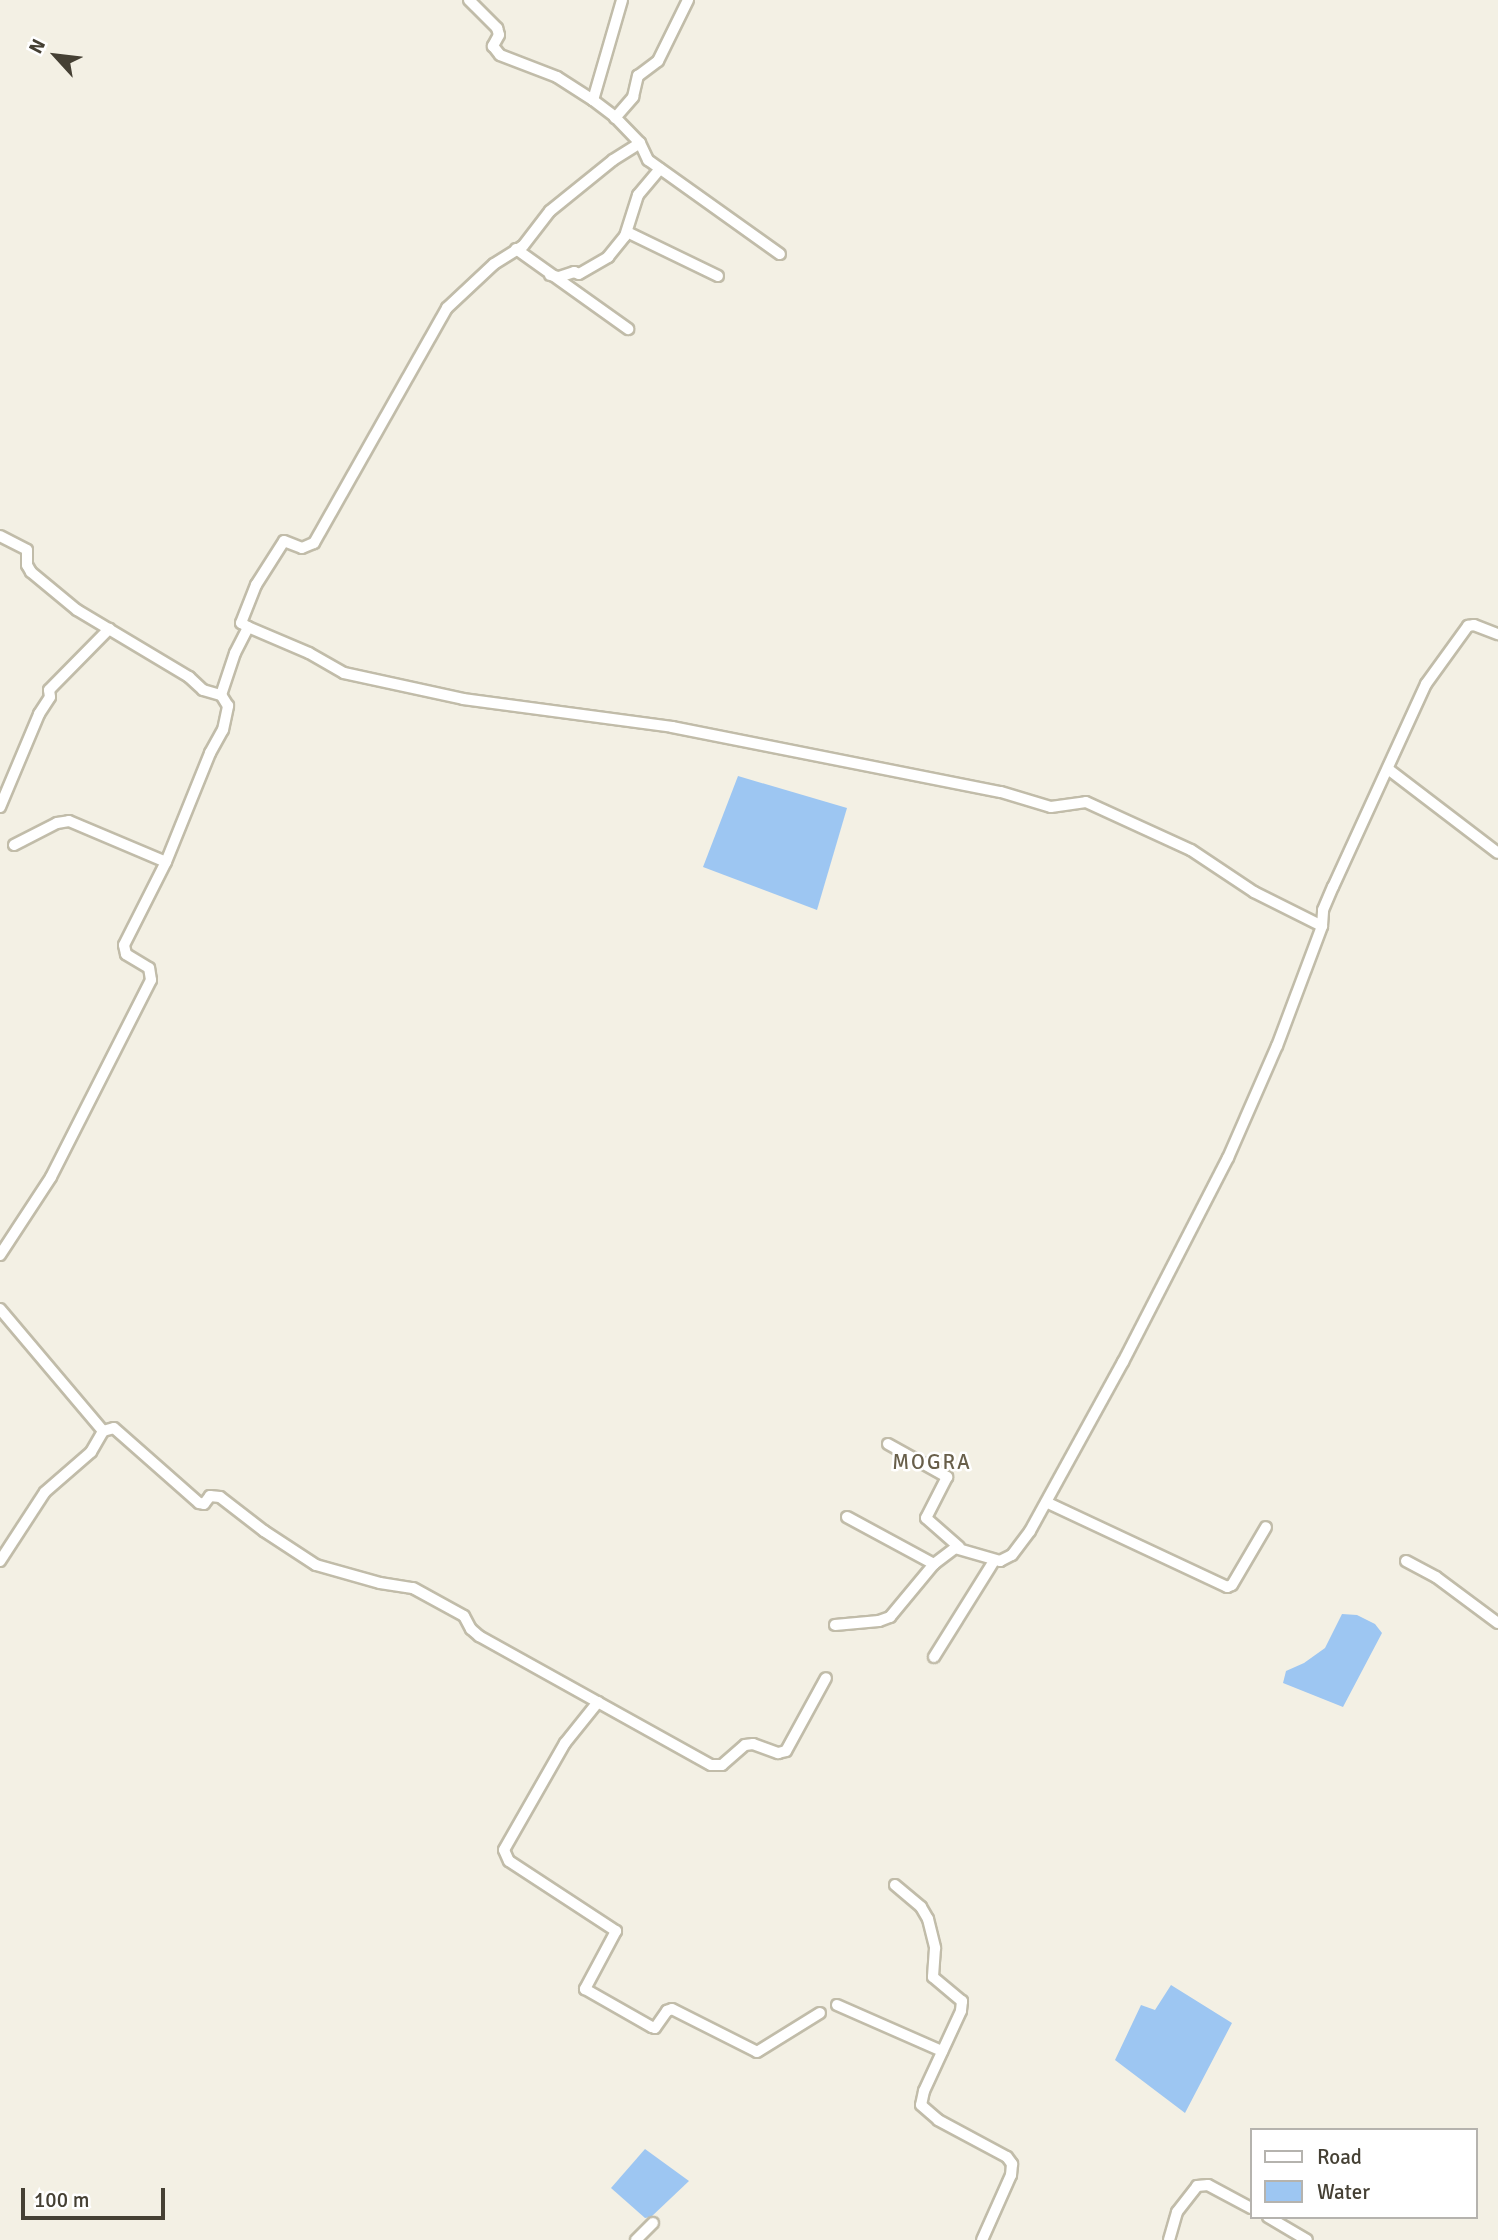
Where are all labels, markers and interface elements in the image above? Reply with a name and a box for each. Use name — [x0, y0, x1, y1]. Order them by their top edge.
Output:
north arrow — [21, 21, 91, 91]
text: N — [24, 35, 51, 58]
district label: MOGRA — [893, 1449, 971, 1475]
legend — [1250, 2128, 1477, 2219]
text: Road — [1317, 2144, 1362, 2170]
scale bar — [24, 2174, 168, 2218]
text: Water — [1317, 2179, 1370, 2205]
text: 100 m — [34, 2187, 89, 2213]

